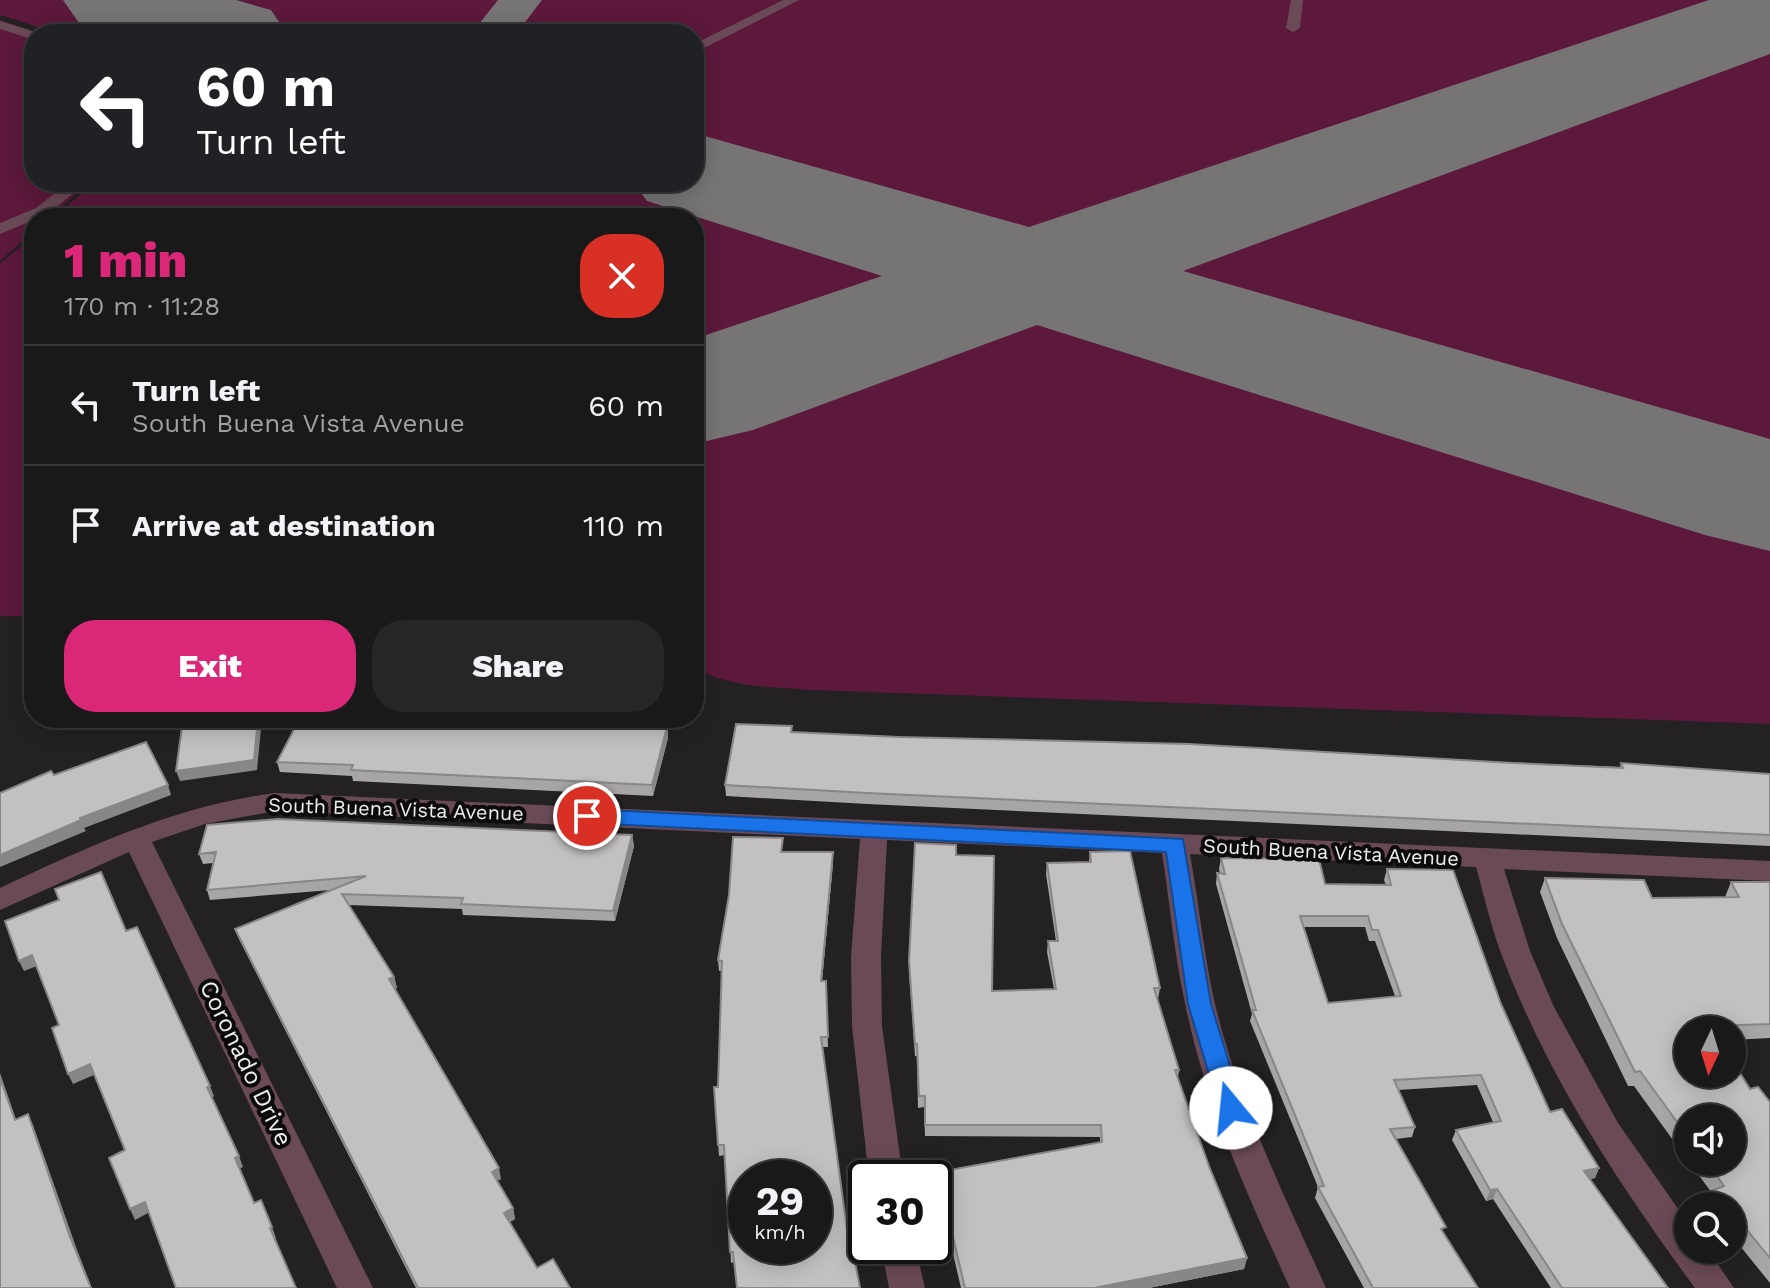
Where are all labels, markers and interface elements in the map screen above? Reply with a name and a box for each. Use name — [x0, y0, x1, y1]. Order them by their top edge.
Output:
text: 60 m — [196, 54, 335, 120]
icon: left — [64, 56, 168, 160]
text: Turn left — [196, 121, 346, 163]
text: 1 min — [64, 232, 187, 289]
button: close — [580, 234, 664, 318]
text: 170 m · 11:28 — [64, 291, 220, 321]
text: Turn left — [132, 373, 260, 408]
icon: left — [64, 383, 108, 427]
text: 60 m — [588, 388, 664, 423]
text: South Buena Vista Avenue — [132, 408, 465, 438]
icon: arrive — [64, 503, 108, 547]
text: Arrive at destination — [132, 508, 436, 543]
text: 110 m — [583, 508, 664, 543]
button: Exit — [64, 620, 356, 712]
button: Share — [372, 620, 664, 712]
pin — [553, 782, 621, 850]
street label: South Buena Vista Avenue — [268, 793, 524, 825]
icon: arrive — [565, 794, 609, 838]
street label: South Buena Vista Avenue — [1203, 833, 1459, 871]
street label: Coronado Drive — [194, 976, 298, 1150]
north arrow — [1674, 1016, 1746, 1088]
map controls — [1674, 1016, 1746, 1264]
position arrow — [1189, 1066, 1273, 1150]
button: sound — [1674, 1104, 1746, 1176]
speed limit sign: 30 — [848, 1160, 952, 1264]
text: 29 — [756, 1178, 804, 1225]
button: search — [1674, 1192, 1746, 1264]
text: km/h — [754, 1220, 806, 1244]

